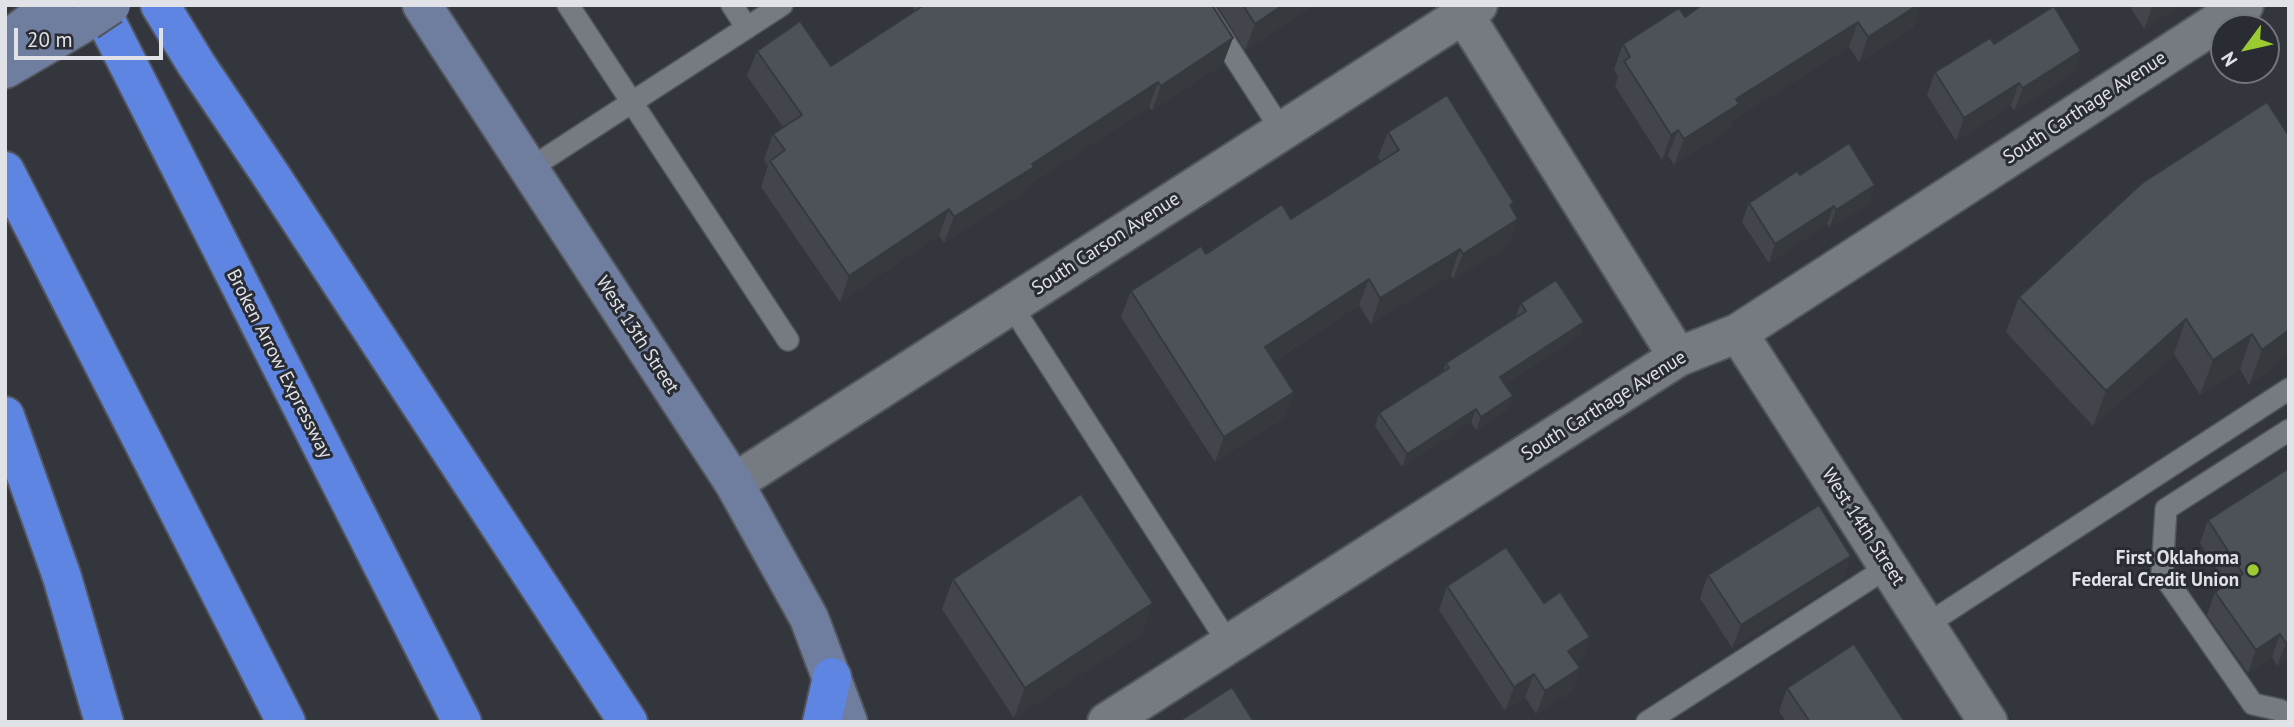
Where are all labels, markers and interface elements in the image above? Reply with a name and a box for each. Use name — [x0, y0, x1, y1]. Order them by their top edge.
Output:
scale bar — [18, 14, 166, 58]
north arrow — [2210, 14, 2280, 84]
text: 20 m — [27, 26, 73, 53]
street label: South Carthage Avenue — [1999, 47, 2171, 169]
text: N — [2216, 48, 2243, 71]
street label: South Carson Avenue — [1028, 188, 1184, 300]
street label: Broken Arrow Expressway — [221, 266, 337, 462]
street label: West 13th Street — [591, 272, 683, 398]
street label: South Carthage Avenue — [1517, 346, 1691, 466]
street label: West 14th Street — [1817, 464, 1909, 590]
place label: First Oklahoma Federal Credit Union — [2072, 548, 2239, 592]
marker: First Oklahoma Federal Credit Union — [2245, 562, 2261, 578]

